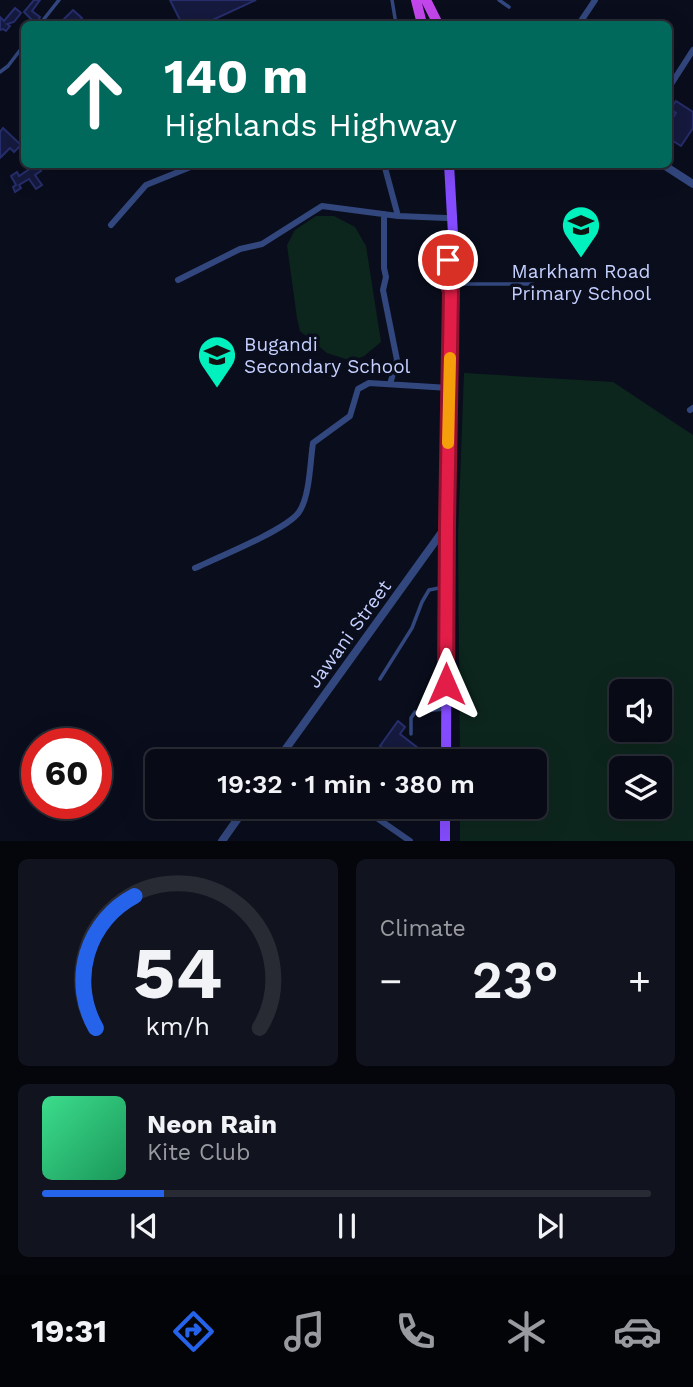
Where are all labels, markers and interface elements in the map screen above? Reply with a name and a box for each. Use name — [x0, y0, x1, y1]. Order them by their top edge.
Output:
text: 140 m — [164, 47, 308, 105]
icon: ahead — [49, 49, 140, 140]
text: Highlands Highway — [164, 106, 457, 144]
school or university icon: Markham Road Primary School — [560, 204, 602, 259]
pin — [418, 230, 478, 290]
icon: arrive — [429, 241, 467, 279]
place label: Markham Road Primary School — [511, 260, 651, 305]
place label: Bugandi Secondary School — [244, 333, 411, 378]
school or university icon: Bugandi Secondary School — [196, 334, 238, 389]
street label: Jawani Street — [302, 575, 396, 692]
position arrow — [409, 647, 483, 721]
map controls — [609, 679, 672, 819]
button: sound — [609, 679, 672, 742]
speed limit sign: 60 — [21, 728, 112, 819]
button: layers — [609, 756, 672, 819]
text: 19:32 · 1 min · 380 m — [217, 769, 475, 799]
text: Climate — [380, 915, 466, 942]
text: 54 — [133, 931, 222, 1017]
text: 23° — [472, 950, 558, 1011]
text: − — [380, 959, 402, 1003]
text: + — [628, 959, 651, 1003]
text: km/h — [146, 1012, 210, 1041]
text: Neon Rain — [147, 1109, 277, 1139]
text: Kite Club — [147, 1139, 250, 1166]
icon: previous — [125, 1207, 163, 1245]
icon: pause — [328, 1207, 366, 1245]
icon: next — [531, 1207, 569, 1245]
icon: directions — [169, 1307, 218, 1356]
icon: music — [280, 1307, 329, 1356]
icon: phone — [391, 1307, 440, 1356]
icon: climate — [502, 1307, 551, 1356]
icon: car — [613, 1307, 662, 1356]
text: 19:31 — [31, 1312, 107, 1350]

